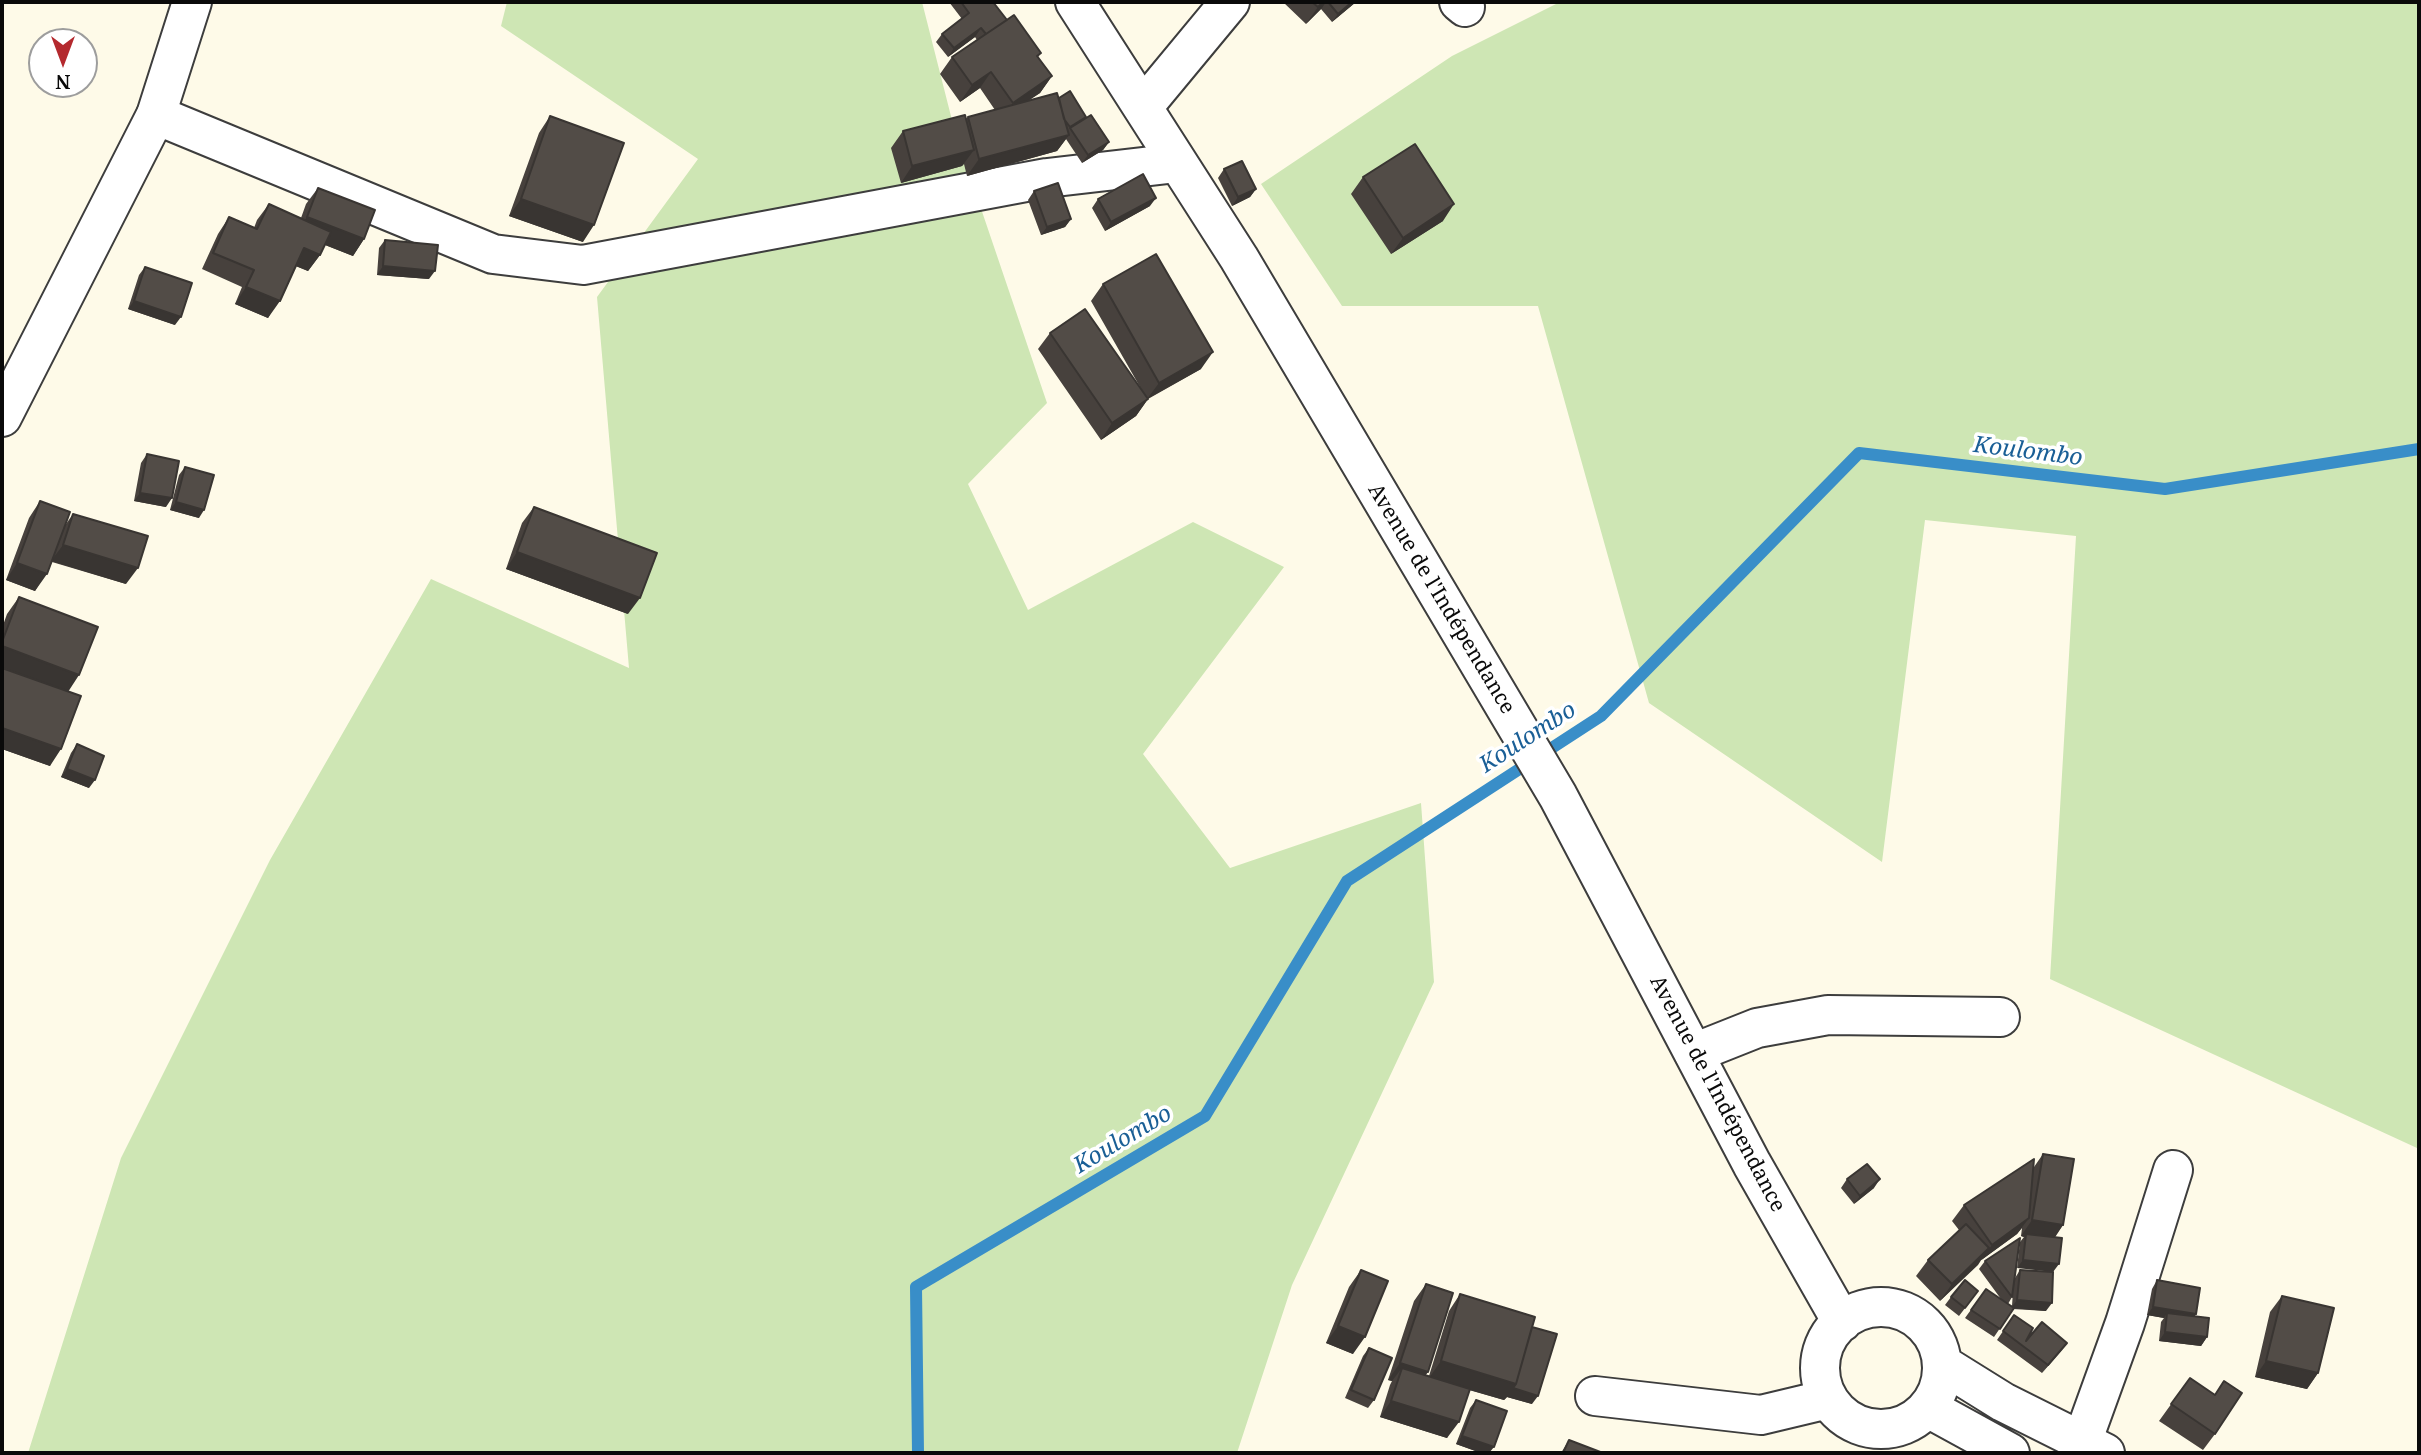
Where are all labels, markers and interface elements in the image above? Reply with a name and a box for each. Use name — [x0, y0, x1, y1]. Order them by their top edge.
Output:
north arrow — [28, 28, 98, 98]
text: N — [56, 69, 71, 95]
water label: Koulombo — [1972, 432, 2084, 472]
street label: Avenue de l'Indépendance — [1362, 479, 1520, 719]
water label: Koulombo — [1475, 697, 1581, 779]
street label: Avenue de l'Indépendance — [1644, 971, 1790, 1217]
water label: Koulombo — [1069, 1100, 1177, 1180]

